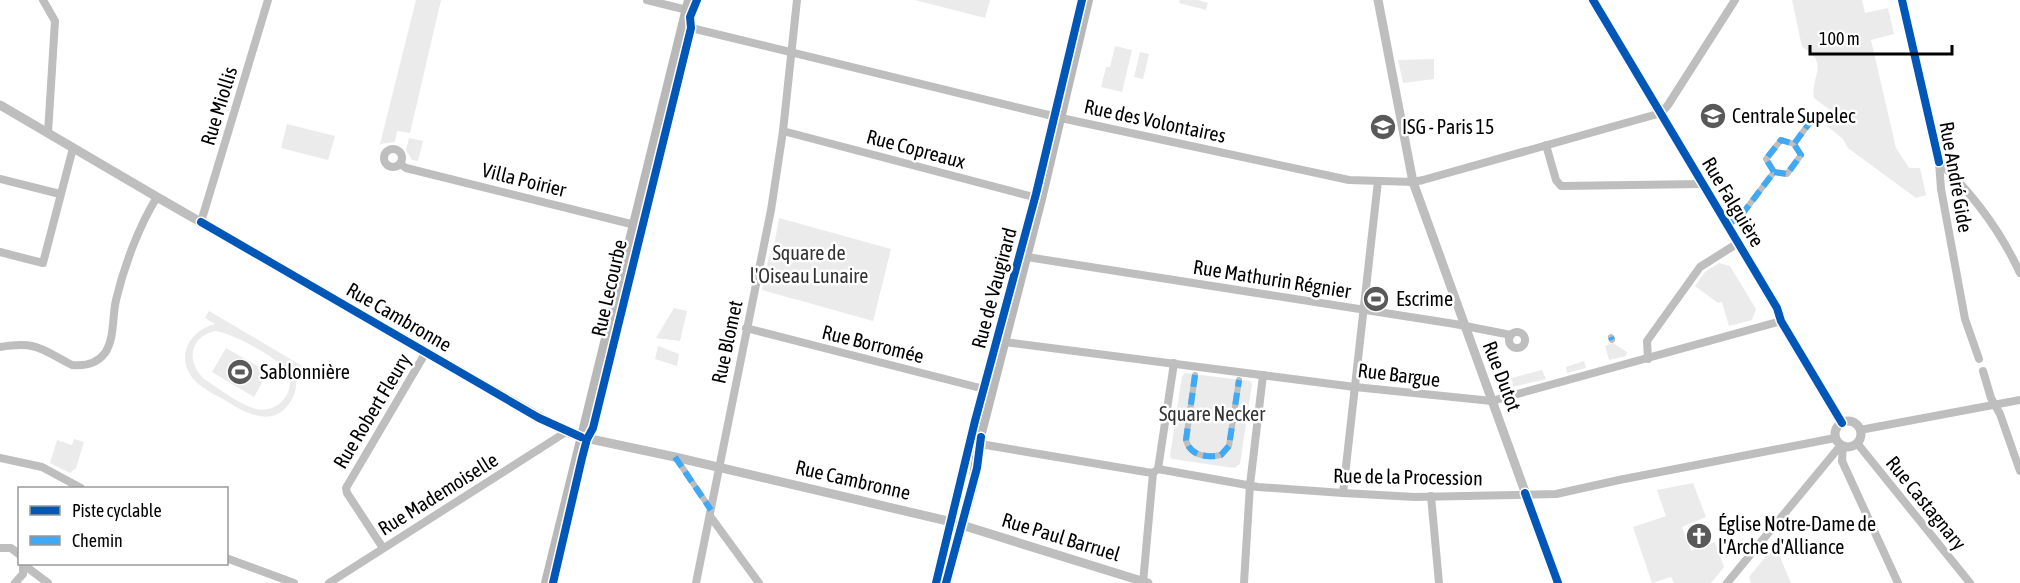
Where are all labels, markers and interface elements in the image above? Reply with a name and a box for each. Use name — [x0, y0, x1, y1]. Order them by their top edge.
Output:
scale bar — [1810, 18, 1952, 56]
text: 100 m — [1819, 28, 1860, 49]
street label: Rue Miollis — [196, 64, 241, 148]
street label: Rue des Volontaires — [1082, 94, 1228, 147]
school or university icon: Centrale Supelec — [1698, 101, 1728, 131]
place label: Centrale Supelec — [1732, 104, 1856, 127]
school or university icon: ISG - Paris 15 — [1368, 112, 1398, 142]
place label: ISG - Paris 15 — [1402, 115, 1494, 138]
street label: Rue André Gide — [1935, 120, 1978, 234]
street label: Rue Copreaux — [864, 124, 968, 173]
street label: Rue Falguière — [1698, 153, 1769, 251]
street label: Villa Poirier — [480, 158, 570, 201]
street label: Rue de Vaugirard — [966, 225, 1021, 351]
street label: Rue Lecourbe — [586, 237, 631, 339]
park label: Square de l'Oiseau Lunaire — [750, 241, 868, 287]
street label: Rue Mathurin Régnier — [1192, 255, 1354, 302]
street label: Rue Cambronne — [343, 277, 456, 356]
sports icon: Escrime — [1361, 284, 1391, 314]
place label: Escrime — [1396, 287, 1453, 310]
street label: Rue Blomet — [706, 298, 747, 386]
street label: Rue Borromée — [820, 320, 926, 367]
street label: Rue Dutot — [1479, 338, 1526, 414]
street label: Rue Robert Fleury — [328, 349, 415, 472]
sports icon: Sablonnière — [225, 357, 255, 387]
street label: Rue Bargue — [1357, 358, 1442, 391]
place label: Sablonnière — [260, 360, 350, 383]
park label: Square Necker — [1159, 402, 1266, 425]
street label: Rue Mademoiselle — [374, 448, 502, 540]
street label: Rue Castagnary — [1882, 451, 1971, 554]
street label: Rue Cambronne — [793, 455, 913, 504]
street label: Rue de la Procession — [1333, 464, 1483, 489]
legend — [18, 487, 228, 565]
text: Piste cyclable — [72, 500, 162, 521]
street label: Rue Paul Barruel — [999, 508, 1124, 566]
place label: Église Notre-Dame de l'Arche d'Alliance — [1718, 512, 1876, 558]
church icon: Église Notre-Dame de l'Arche d'Alliance — [1684, 521, 1714, 551]
text: Chemin — [72, 530, 123, 551]

